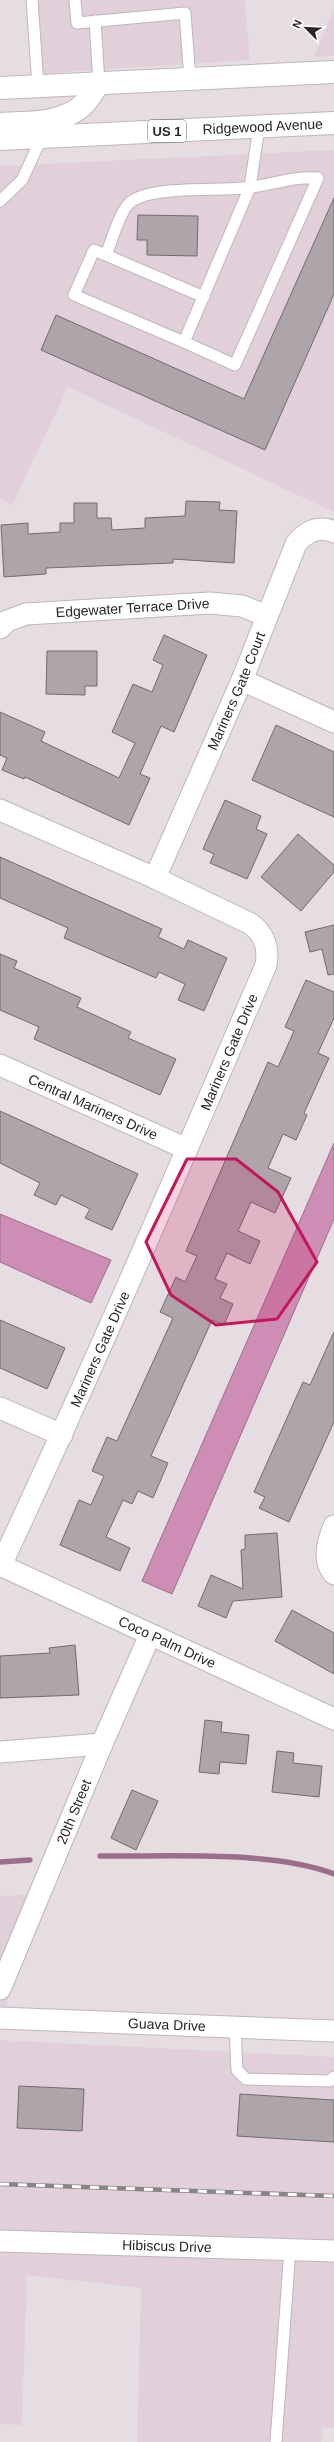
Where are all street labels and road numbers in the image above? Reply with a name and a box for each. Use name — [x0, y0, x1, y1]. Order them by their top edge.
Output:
street label: Ridgewood Avenue — [202, 116, 323, 137]
road number: US 1 — [148, 120, 186, 142]
street label: Edgewater Terrace Drive — [55, 595, 210, 620]
street label: Mariners Gate Court — [204, 629, 268, 753]
street label: Mariners Gate Drive — [197, 991, 261, 1113]
street label: Central Mariners Drive — [26, 1071, 160, 1143]
street label: Mariners Gate Drive — [67, 1288, 133, 1409]
street label: Coco Palm Drive — [116, 1613, 218, 1671]
street label: 20th Street — [53, 1777, 94, 1846]
street label: Guava Drive — [128, 2015, 206, 2034]
street label: Hibiscus Drive — [122, 2237, 212, 2255]

